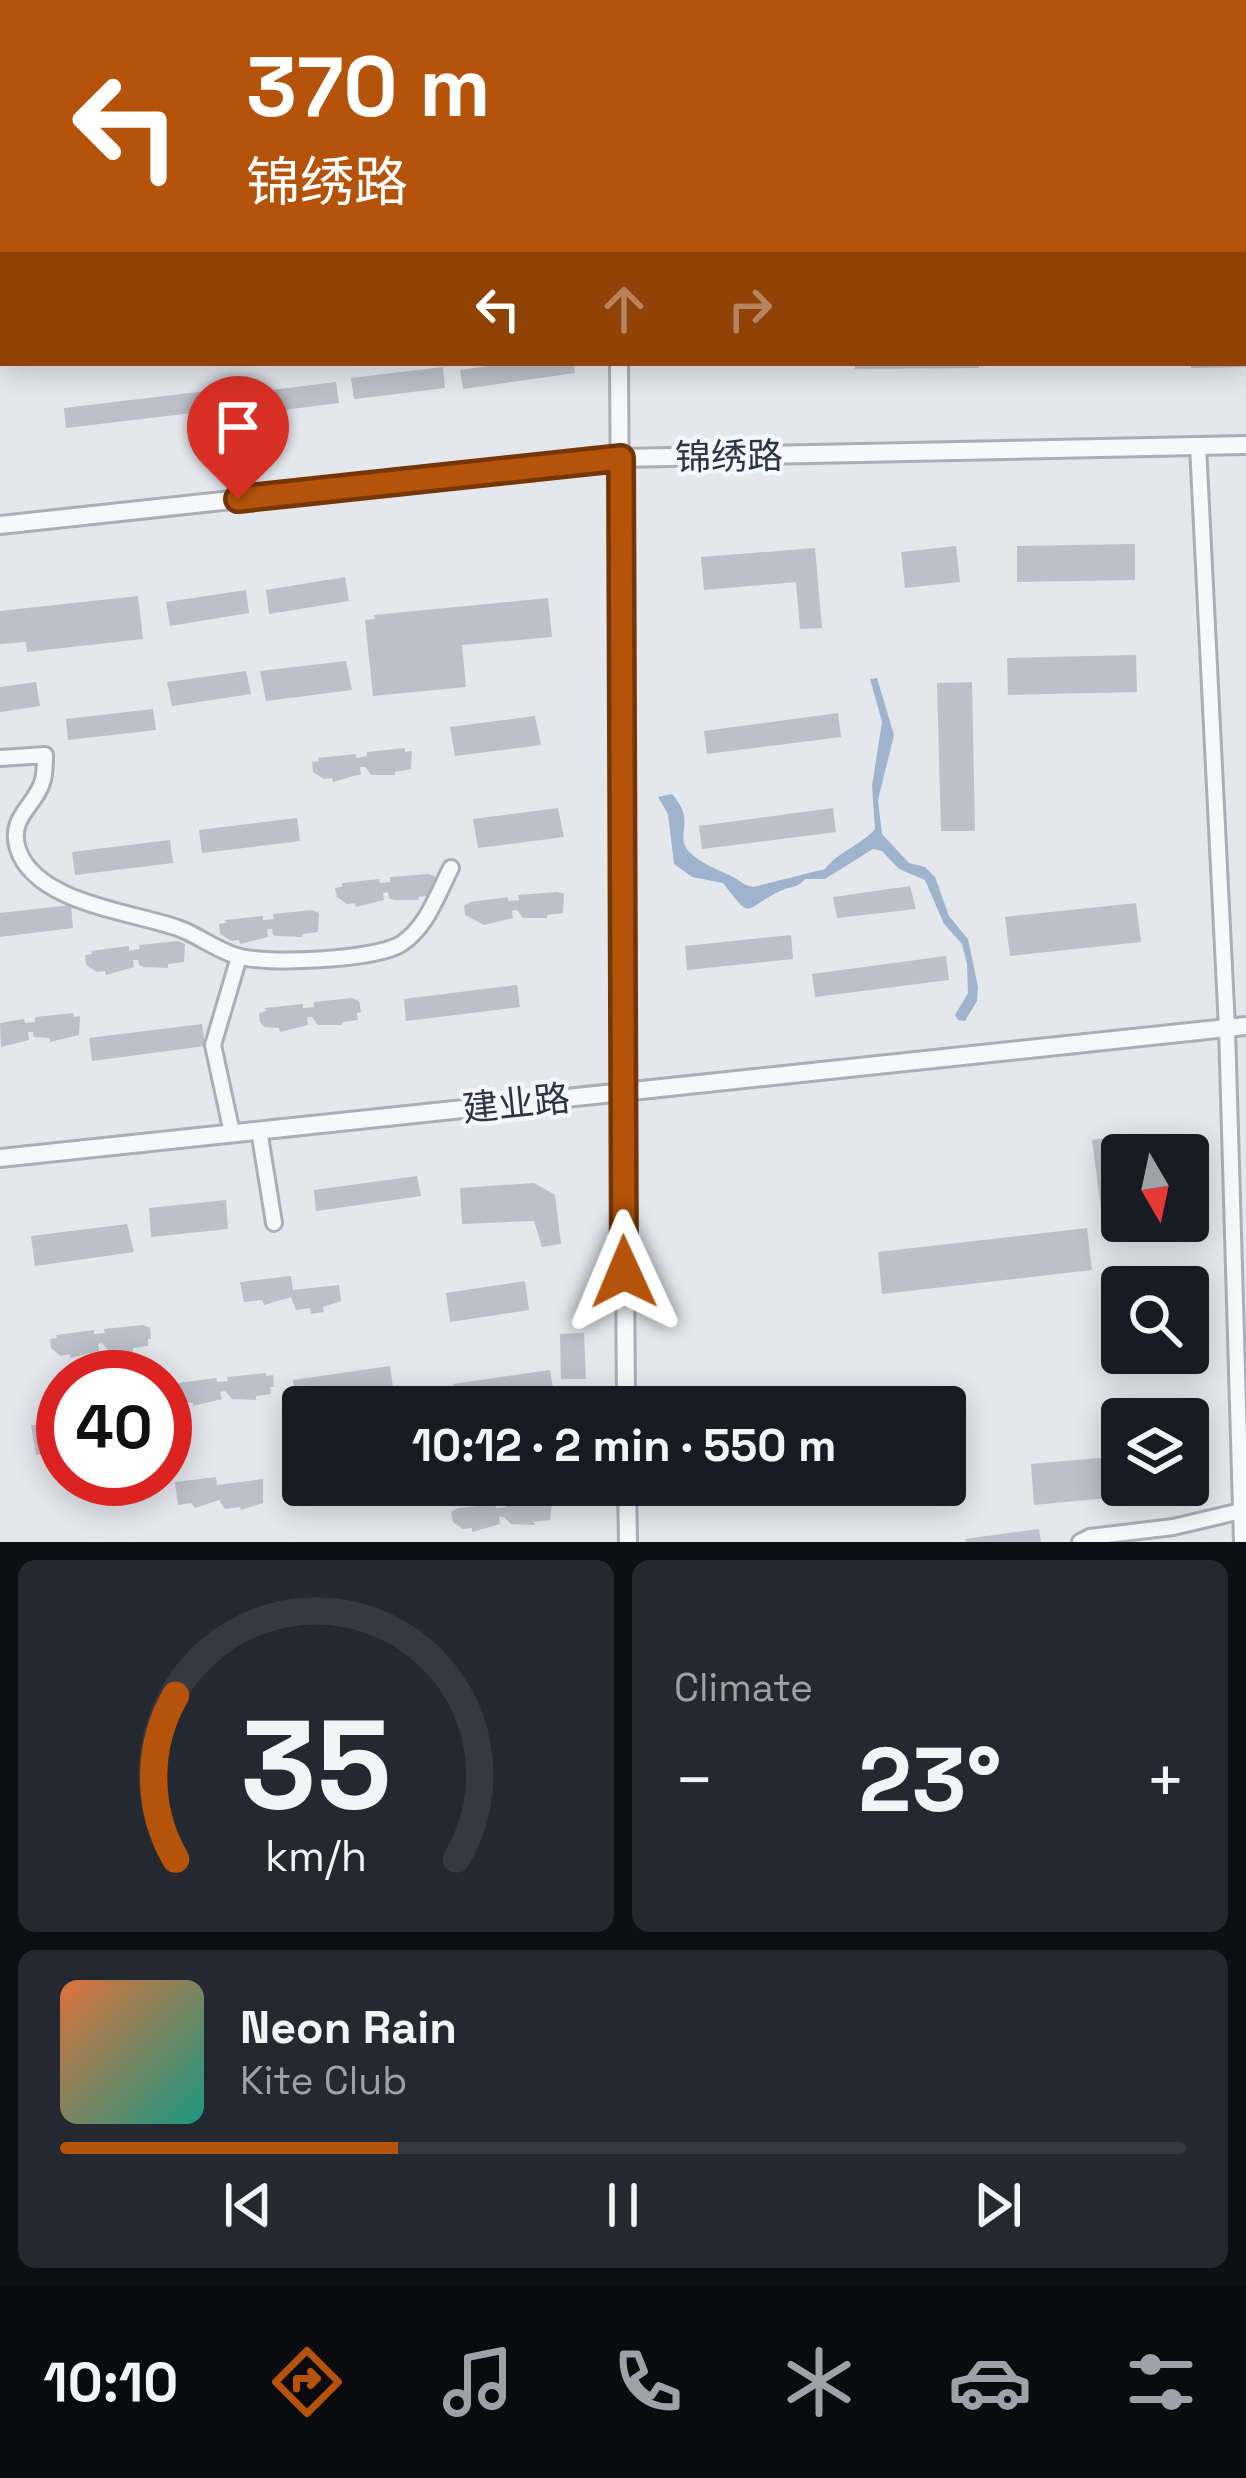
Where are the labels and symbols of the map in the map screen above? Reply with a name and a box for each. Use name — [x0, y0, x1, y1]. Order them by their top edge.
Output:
pin — [187, 376, 289, 499]
street label: 锦绣路 — [675, 433, 783, 481]
street label: 建业路 — [460, 1075, 572, 1133]
north arrow — [1101, 1134, 1209, 1242]
position arrow — [561, 1209, 687, 1335]
speed limit sign: 40 — [36, 1350, 192, 1506]

